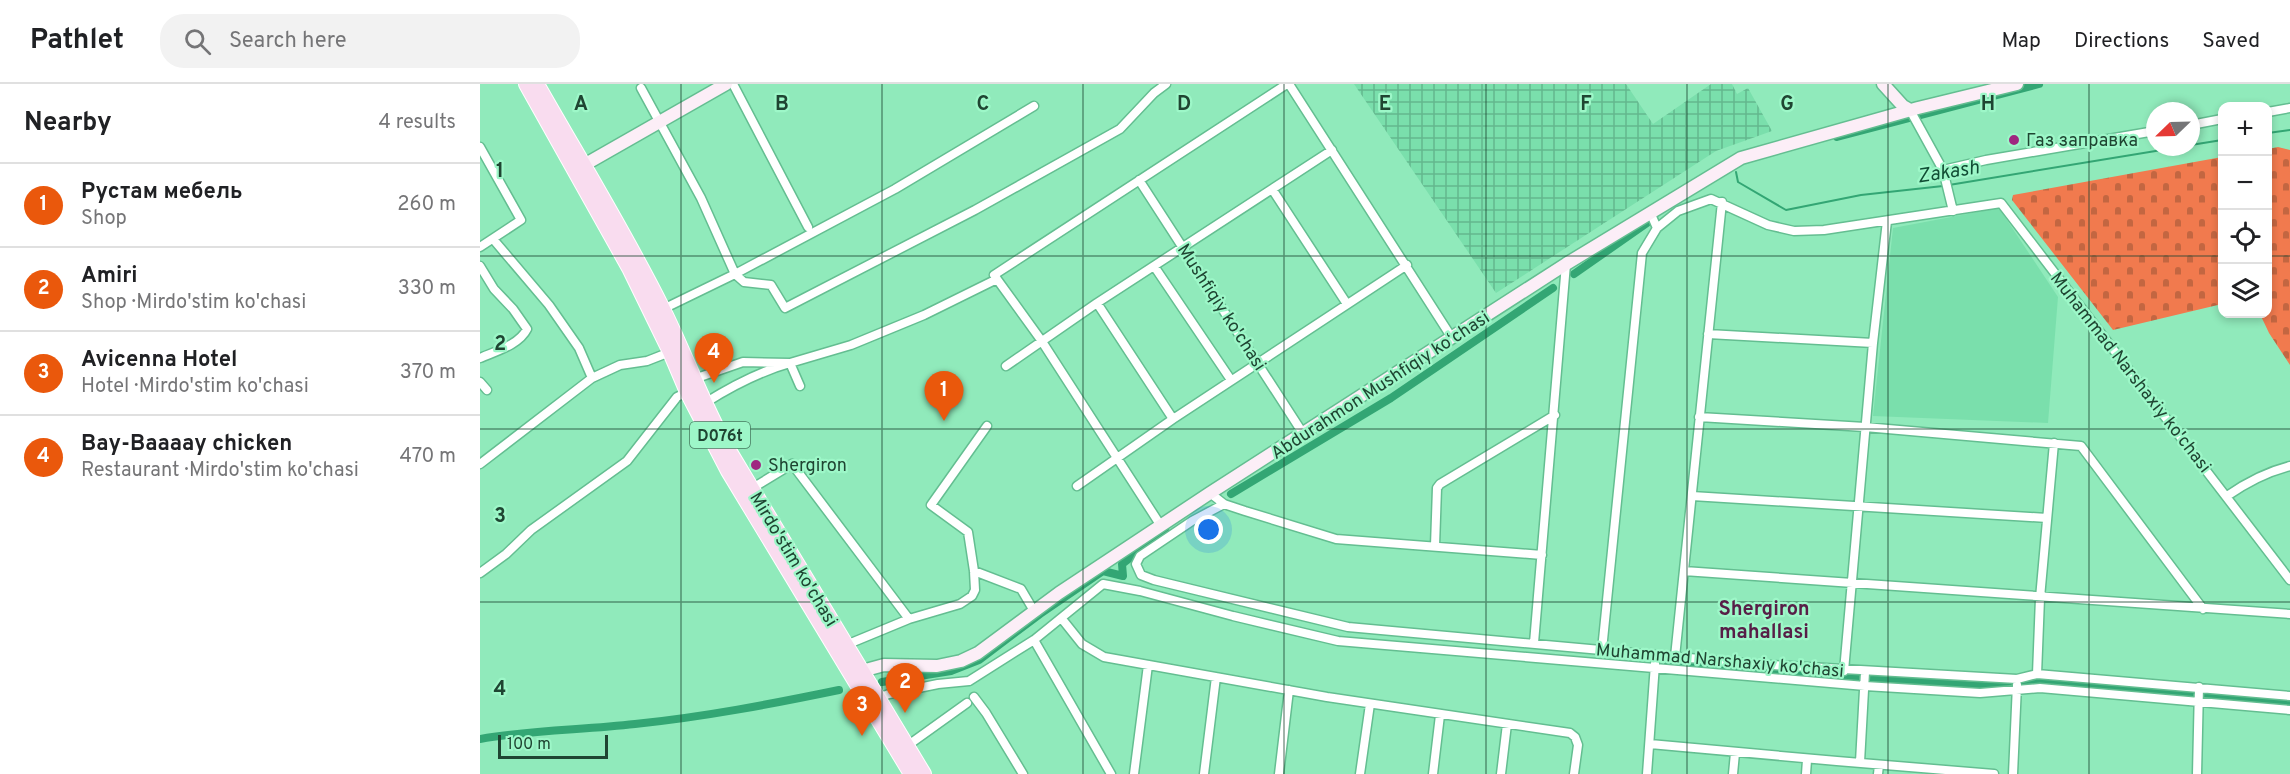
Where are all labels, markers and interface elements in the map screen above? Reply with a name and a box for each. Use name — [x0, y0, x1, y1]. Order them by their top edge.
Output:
search box — [160, 14, 580, 68]
text: Pathlet — [30, 23, 124, 59]
icon: search — [181, 25, 214, 58]
text: Search here — [229, 28, 347, 55]
text: Map — [2001, 28, 2041, 55]
text: Directions — [2074, 28, 2169, 55]
text: Saved — [2202, 28, 2260, 55]
text: A — [574, 92, 588, 118]
text: B — [775, 92, 789, 118]
text: C — [977, 92, 989, 118]
text: D — [1177, 92, 1191, 118]
text: E — [1379, 92, 1391, 118]
text: F — [1580, 92, 1592, 118]
text: G — [1780, 92, 1794, 118]
text: H — [1981, 92, 1995, 118]
north arrow — [2146, 102, 2200, 156]
map controls — [2218, 102, 2272, 318]
button: + — [2218, 102, 2272, 156]
text: Nearby — [24, 107, 112, 140]
text: 4 results — [379, 110, 456, 136]
place label: Газ заправка — [2026, 130, 2138, 153]
marker: Газ заправка — [2007, 133, 2021, 147]
water label: Zakash — [1915, 155, 1981, 191]
button: − — [2218, 156, 2272, 210]
text: 1 — [496, 159, 504, 185]
text: Рустам мебель — [81, 179, 242, 206]
text: 1 — [40, 192, 48, 218]
text: 260 m — [397, 192, 456, 218]
text: Shop — [81, 206, 127, 232]
button: locate — [2218, 210, 2272, 264]
street label: Mushfiqiy ko'chasi — [1171, 240, 1270, 376]
text: Amiri — [81, 263, 138, 290]
button: layers — [2218, 264, 2272, 318]
street label: Muhammad Narshaxiy ko'chasi — [2044, 268, 2215, 478]
text: 2 — [37, 276, 50, 302]
text: 330 m — [398, 276, 456, 302]
text: Shop · Mirdo'stim ko'chasi — [81, 290, 306, 316]
street label: Abdurahmon Mushfiqiy koʻchasi — [1267, 307, 1495, 466]
text: 2 — [494, 332, 506, 358]
pin: 4 — [694, 334, 734, 383]
text: Avicenna Hotel — [81, 347, 237, 374]
text: 3 — [38, 360, 50, 386]
text: 370 m — [400, 360, 456, 386]
pin: 1 — [924, 372, 964, 421]
text: Hotel · Mirdo'stim ko'chasi — [81, 374, 309, 400]
road number: D076t — [690, 422, 750, 448]
text: Bay-Baaaay chicken — [81, 431, 292, 458]
text: 4 — [37, 444, 50, 470]
text: 470 m — [399, 444, 456, 470]
place label: Shergiron — [768, 455, 847, 478]
text: Restaurant · Mirdo'stim ko'chasi — [81, 458, 359, 484]
marker: Shergiron — [749, 458, 763, 472]
street label: Mirdo'stim ko'chasi — [743, 488, 842, 631]
text: 3 — [494, 504, 506, 530]
your location — [1194, 515, 1223, 544]
district label: Shergiron mahallasi — [1718, 597, 1810, 646]
street label: Muhammad Narshaxiy ko'chasi — [1595, 639, 1845, 684]
pin: 2 — [886, 664, 924, 713]
text: 4 — [494, 677, 506, 703]
pin: 3 — [842, 686, 881, 736]
scale bar — [498, 732, 608, 760]
text: 100 m — [507, 735, 551, 755]

